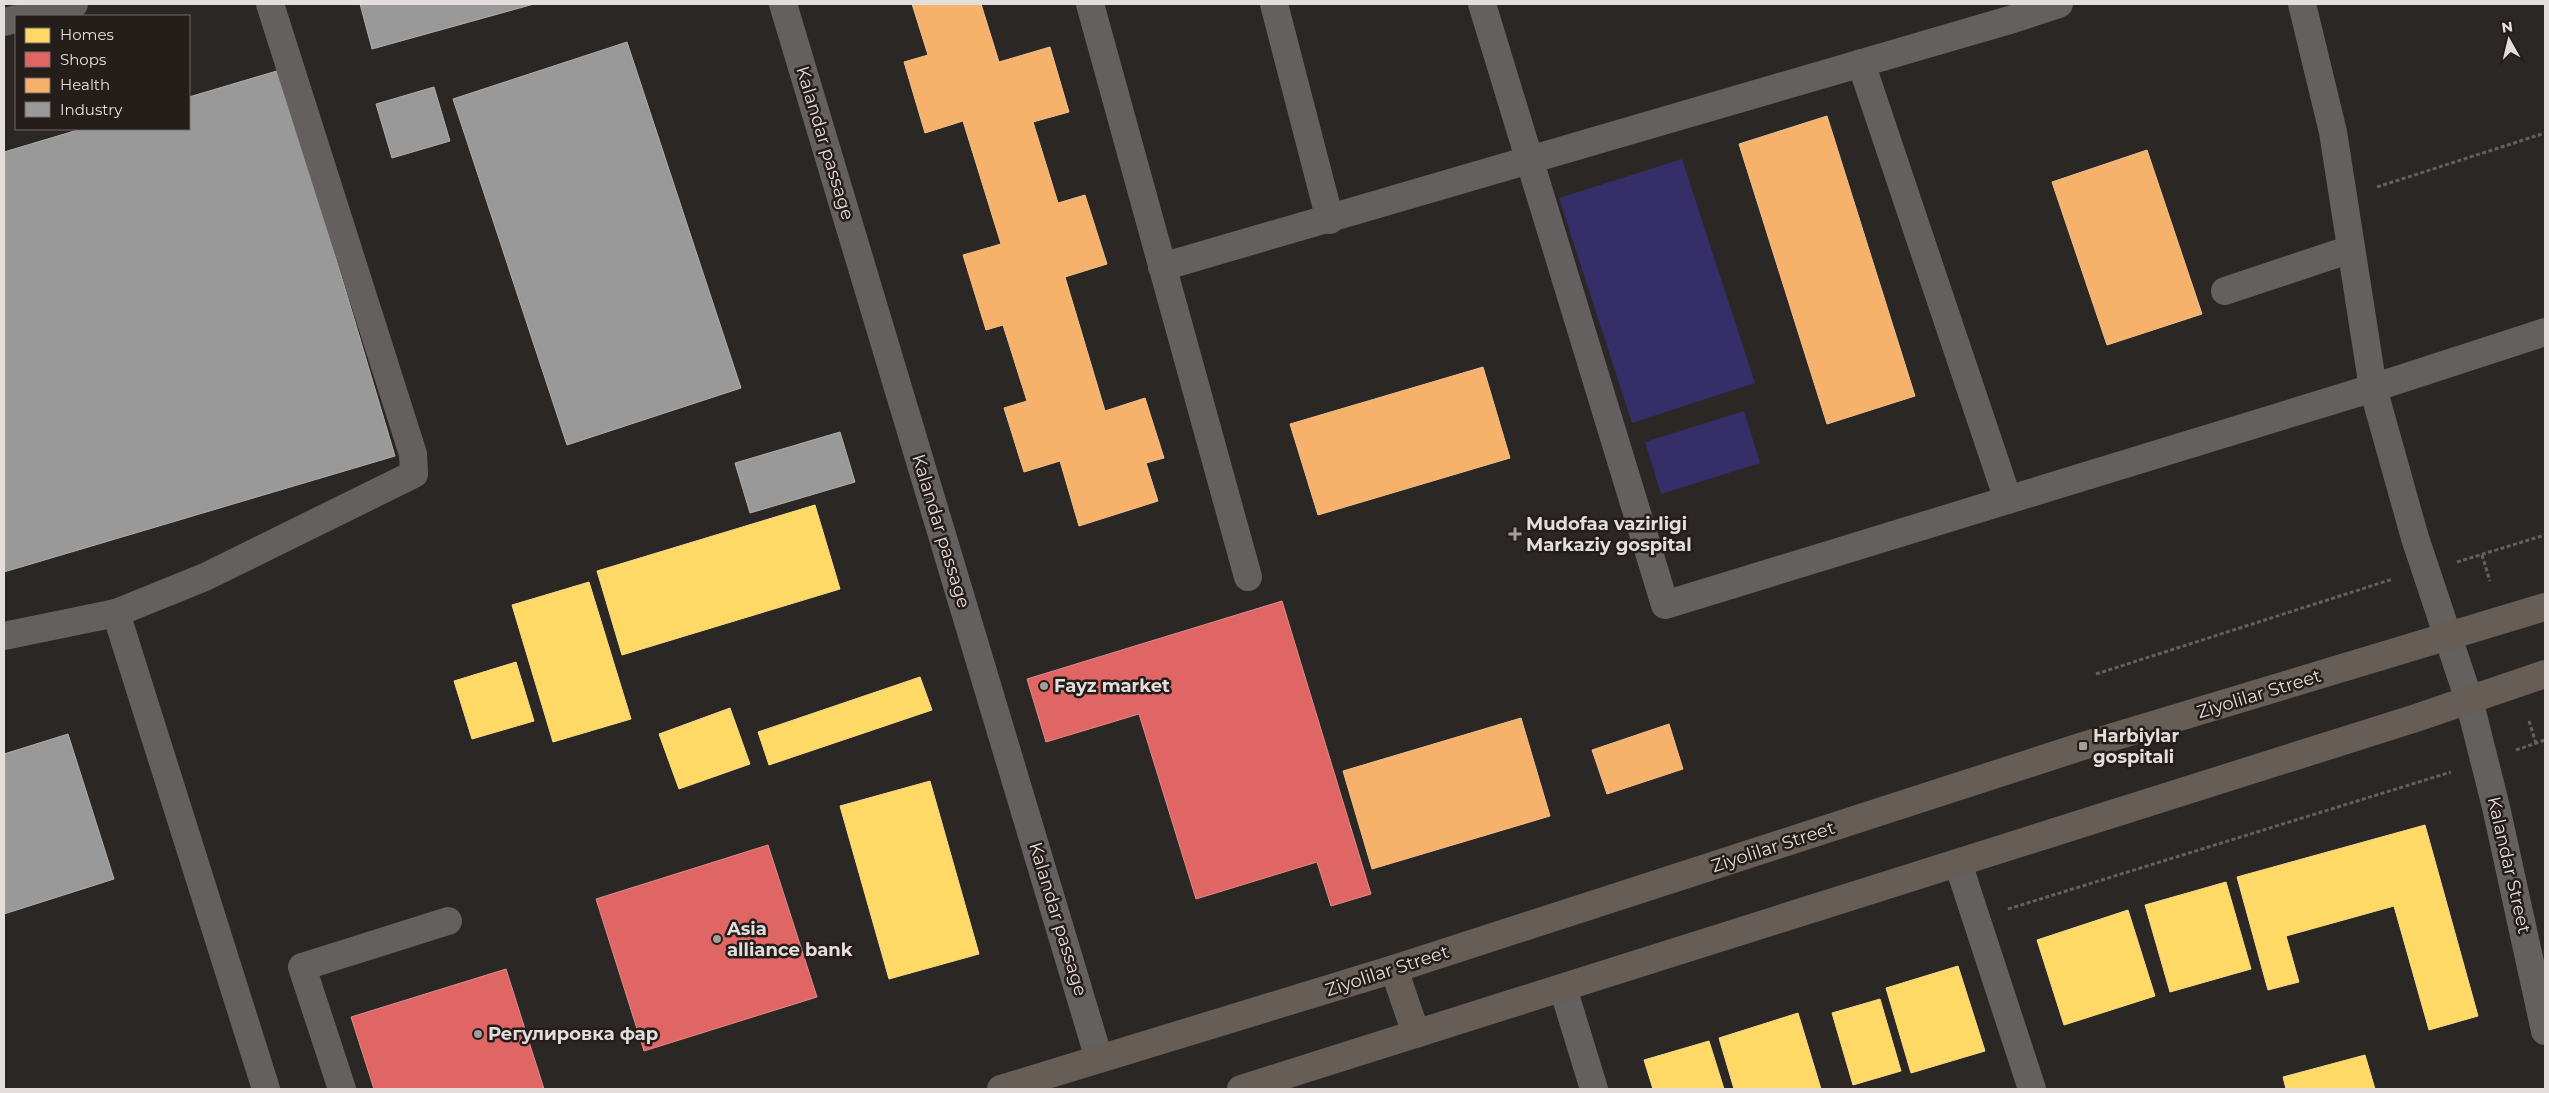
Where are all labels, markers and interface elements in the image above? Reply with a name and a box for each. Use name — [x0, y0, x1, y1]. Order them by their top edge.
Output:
legend — [15, 15, 190, 130]
north arrow — [2484, 15, 2534, 65]
text: N — [2500, 17, 2514, 37]
text: Homes — [60, 25, 114, 44]
text: Shops — [60, 50, 106, 69]
street label: Kalandar passage — [791, 63, 859, 223]
text: Health — [60, 75, 110, 94]
text: Industry — [60, 100, 123, 119]
street label: Kalandar passage — [907, 451, 975, 611]
place label: Mudofaa vazirligi Markaziy gospital — [1526, 513, 1692, 556]
marker: Mudofaa vazirligi Markaziy gospital — [1508, 527, 1522, 541]
street label: Ziyolilar Street — [2194, 665, 2324, 723]
place label: Fayz market — [1054, 675, 1170, 697]
marker: Fayz market — [1038, 680, 1050, 692]
place label: Harbiylar gospitali — [2093, 725, 2179, 768]
marker: Harbiylar gospitali — [2077, 740, 2089, 752]
street label: Kalandar Street — [2483, 794, 2535, 936]
street label: Ziyolilar Street — [1708, 817, 1838, 877]
street label: Kalandar passage — [1024, 839, 1092, 999]
place label: Asia alliance bank — [726, 918, 853, 961]
marker: Asia alliance bank — [711, 933, 723, 945]
street label: Ziyolilar Street — [1322, 941, 1452, 1001]
place label: Регулировка фар — [488, 1023, 658, 1045]
marker: Регулировка фар — [472, 1028, 484, 1040]

